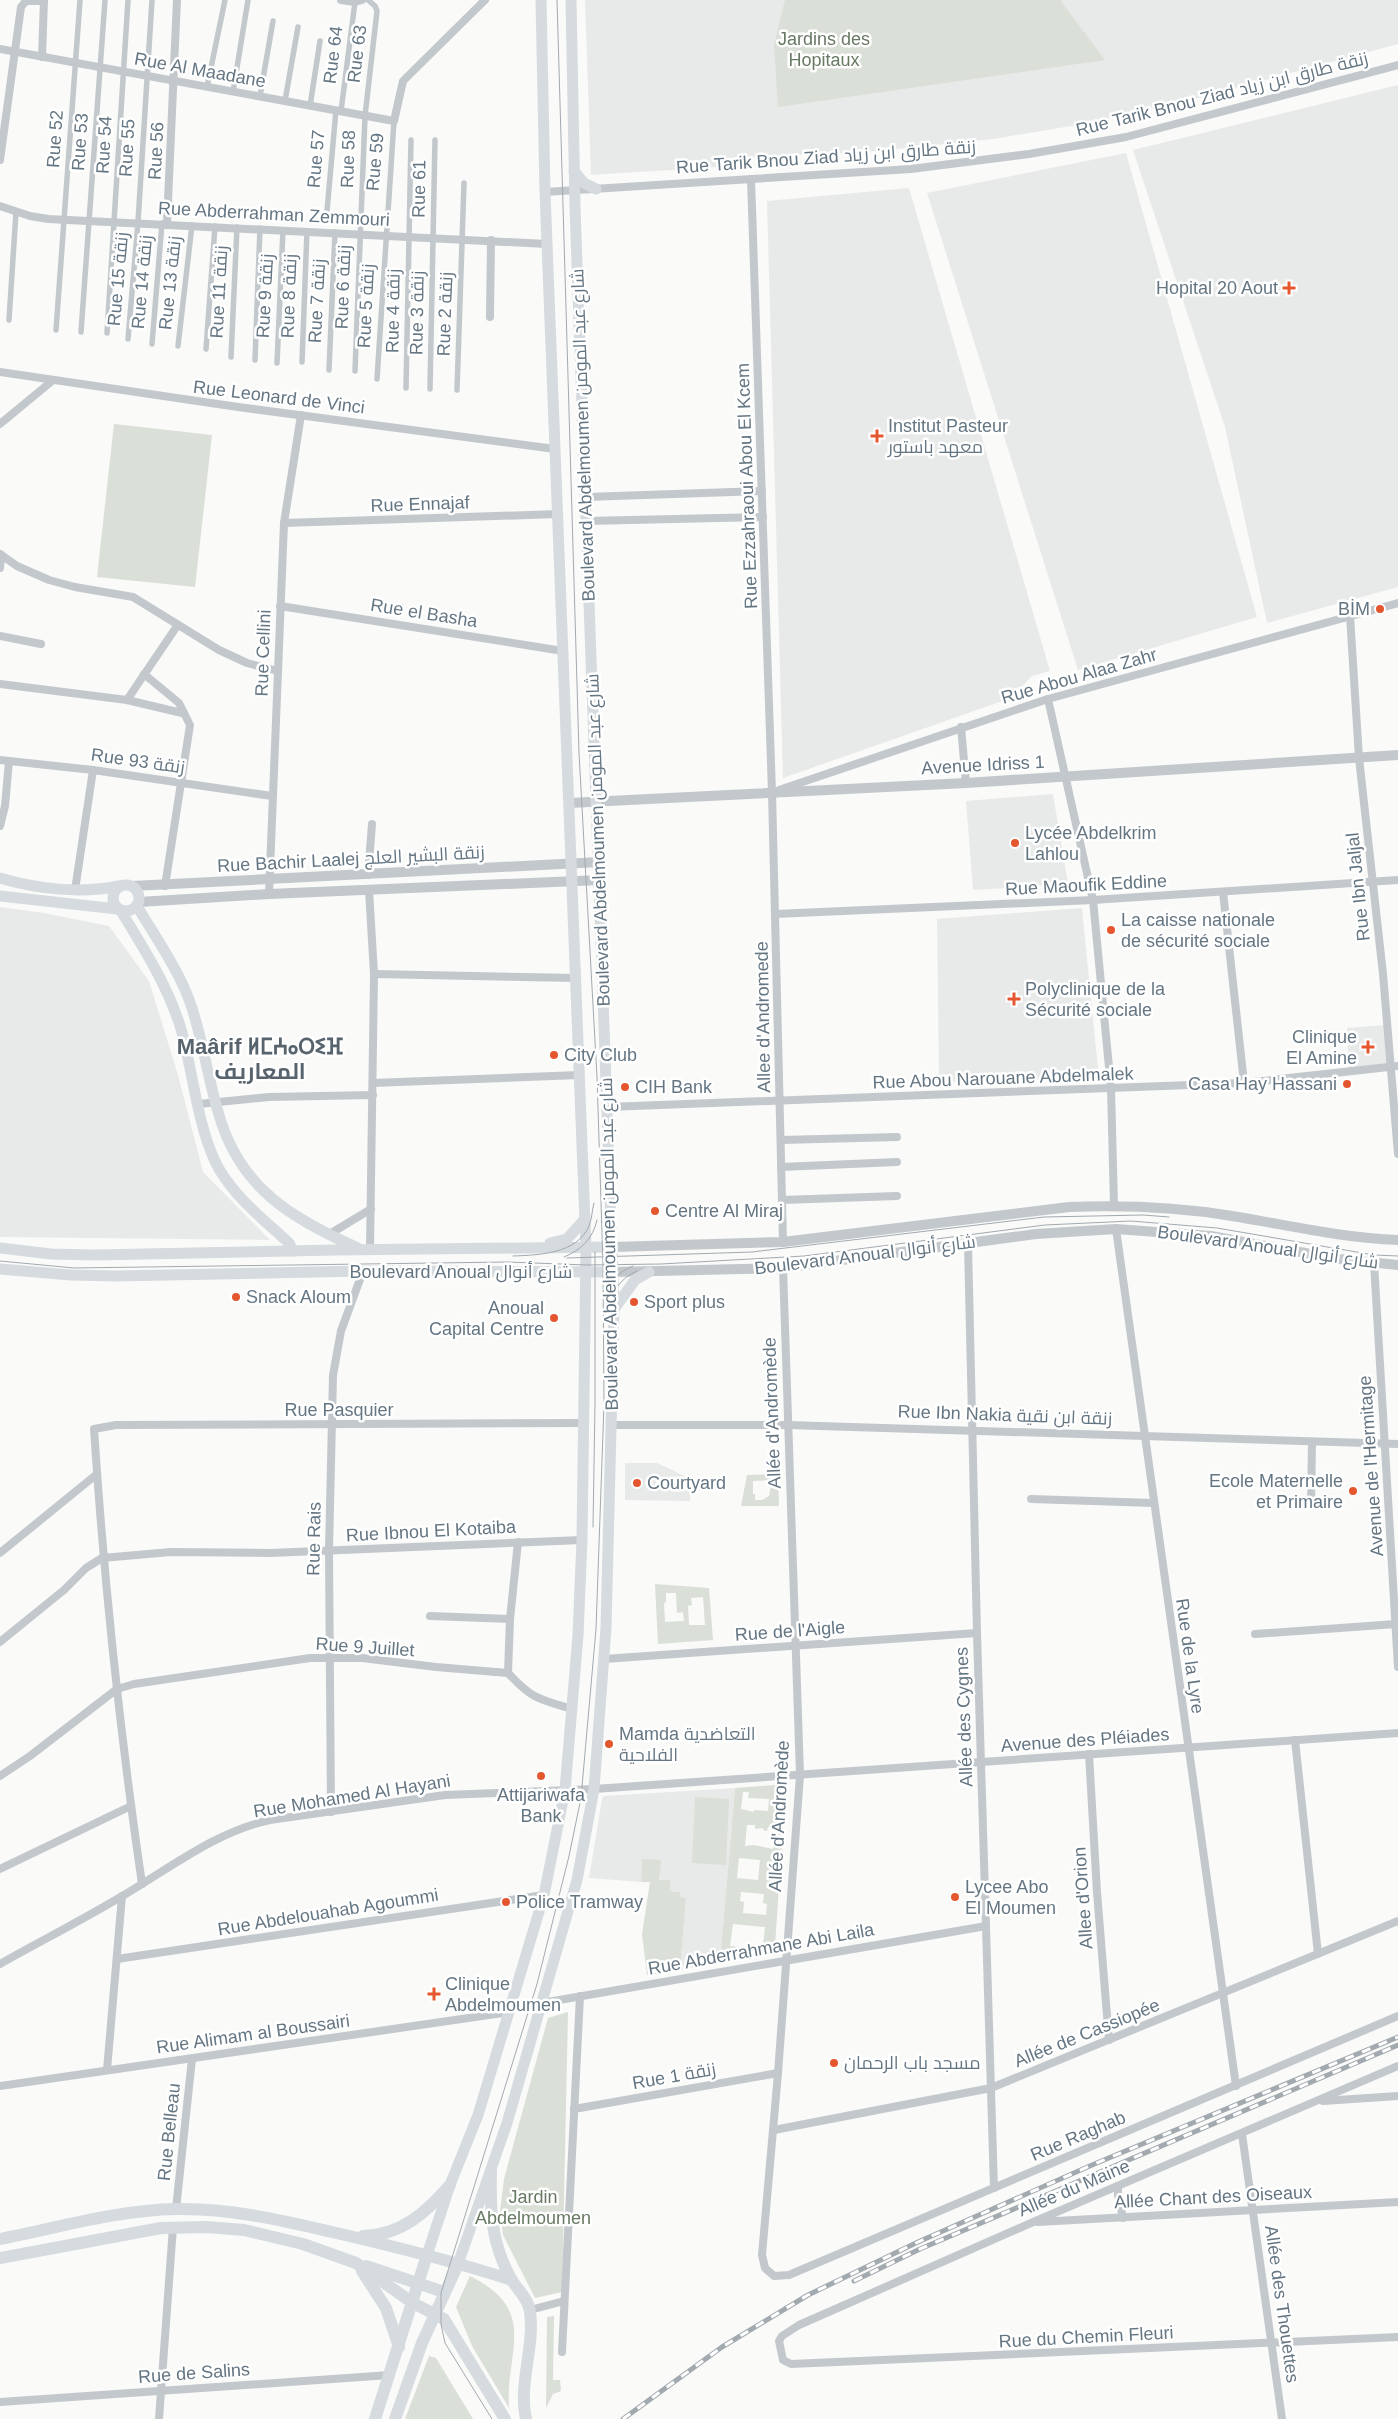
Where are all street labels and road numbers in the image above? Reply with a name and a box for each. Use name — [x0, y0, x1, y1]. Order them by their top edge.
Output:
street label: Rue 63 — [344, 24, 370, 84]
street label: Rue 64 — [320, 25, 346, 85]
street label: Rue Tarik Bnou Ziad زنقة طارق ابن زياد — [1074, 48, 1371, 142]
street label: Rue Al Maadane — [133, 49, 267, 91]
street label: Rue 52 — [43, 109, 67, 169]
street label: Rue 53 — [68, 112, 92, 172]
street label: Rue 54 — [92, 115, 116, 175]
street label: Rue 55 — [115, 118, 139, 178]
street label: Rue 56 — [144, 121, 168, 181]
street label: Rue 57 — [304, 129, 328, 189]
street label: Rue 58 — [337, 130, 359, 188]
street label: Rue 59 — [363, 132, 387, 192]
street label: Rue Tarik Bnou Ziad زنقة طارق ابن زياد — [675, 137, 977, 179]
street label: Rue 61 — [408, 160, 430, 218]
street label: Rue Abderrahman Zemmouri — [158, 198, 390, 230]
street label: Rue 15 زنقة — [104, 231, 133, 327]
street label: Rue 14 زنقة — [128, 234, 157, 330]
street label: Rue 13 زنقة — [155, 235, 186, 331]
street label: Rue 6 زنقة — [332, 244, 355, 330]
street label: Rue 11 زنقة — [207, 245, 232, 339]
street label: Rue 9 زنقة — [253, 253, 278, 339]
street label: Rue 8 زنقة — [278, 253, 301, 339]
street label: Rue 7 زنقة — [305, 258, 330, 344]
street label: Rue 5 زنقة — [354, 263, 379, 349]
street label: Boulevard Abdelmoumen شارع عبد المومن — [567, 268, 601, 602]
street label: Rue 4 زنقة — [382, 269, 405, 353]
street label: Rue 3 زنقة — [406, 271, 429, 355]
street label: Rue 2 زنقة — [434, 271, 457, 357]
street label: Rue Ezzahraoui Abou El Kcem — [733, 363, 761, 609]
street label: Rue Leonard de Vinci — [192, 377, 366, 417]
street label: Rue Ennajaf — [370, 492, 471, 516]
street label: Rue el Basha — [369, 595, 480, 631]
street label: Rue Cellini — [251, 609, 275, 697]
street label: Rue Abou Alaa Zahr — [999, 644, 1159, 708]
street label: Boulevard Abdelmoumen شارع عبد المومن — [582, 673, 616, 1007]
street label: Rue 93 زنقة — [90, 745, 186, 778]
street label: Avenue Idriss 1 — [921, 752, 1045, 778]
street label: Rue Ibn Jaljal — [1342, 832, 1374, 942]
street label: Rue Bachir Laalej زنقة البشير العلج — [217, 842, 485, 878]
street label: Rue Maoufik Eddine — [1005, 871, 1167, 899]
street label: Allee d'Andromede — [752, 941, 774, 1093]
street label: Rue Abou Narouane Abdelmalek — [872, 1063, 1135, 1093]
street label: Boulevard Abdelmoumen شارع عبد المومن — [596, 1077, 624, 1411]
street label: Boulevard Anoual شارع أنوال — [1156, 1221, 1380, 1274]
street label: Boulevard Anoual شارع أنوال — [753, 1231, 977, 1280]
street label: Boulevard Anoual شارع أنوال — [350, 1261, 572, 1284]
street label: Allée d'Andromède — [759, 1337, 785, 1489]
street label: Avenue de l'Hermitage — [1355, 1375, 1387, 1557]
street label: Rue Pasquier — [284, 1400, 394, 1420]
street label: Rue Ibn Nakia زنقة ابن نقية — [897, 1401, 1113, 1430]
street label: Rue Rais — [303, 1502, 325, 1576]
street label: Rue Ibnou El Kotaiba — [346, 1517, 517, 1545]
street label: Rue de la Lyre — [1172, 1597, 1208, 1715]
street label: Rue de l'Aigle — [734, 1617, 846, 1645]
street label: Rue 9 Juillet — [315, 1634, 415, 1660]
street label: Allée des Cygnes — [952, 1647, 976, 1787]
street label: Avenue des Pléiades — [1000, 1724, 1170, 1756]
street label: Allée d'Andromède — [765, 1740, 793, 1892]
street label: Rue Mohamed Al Hayani — [252, 1771, 452, 1821]
street label: Allee d'Orion — [1069, 1846, 1097, 1950]
street label: Rue Abdelouahab Agoummi — [216, 1885, 440, 1939]
street label: Rue Abderrahmane Abi Laila — [646, 1919, 877, 1979]
street label: Allée de Cassiopée — [1011, 1995, 1163, 2071]
street label: Rue Alimam al Boussairi — [155, 2011, 351, 2057]
street label: Rue 1 زنقة — [631, 2059, 718, 2094]
street label: Rue Belleau — [154, 2082, 184, 2182]
street label: Rue Raghab — [1028, 2107, 1128, 2165]
street label: Allée du Maine — [1015, 2156, 1133, 2220]
street label: Allée Chant des Oiseaux — [1114, 2182, 1312, 2212]
street label: Allée des Thouettes — [1261, 2224, 1303, 2384]
street label: Rue du Chemin Fleuri — [998, 2322, 1174, 2352]
street label: Rue de Salins — [137, 2359, 251, 2387]

